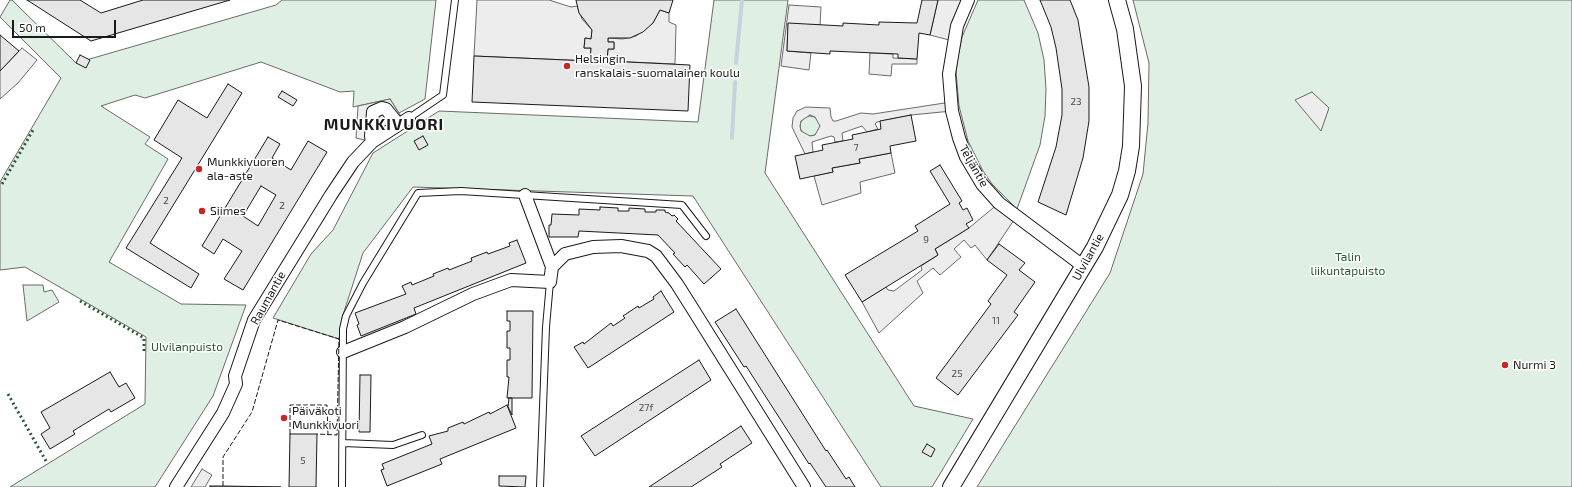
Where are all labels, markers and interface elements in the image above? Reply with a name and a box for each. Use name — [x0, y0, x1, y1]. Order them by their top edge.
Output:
scale bar — [14, 12, 118, 38]
text: 50 m — [19, 20, 46, 34]
place label: Helsingin ranskalais-suomalainen koulu — [575, 52, 740, 80]
marker: Helsingin ranskalais-suomalainen koulu — [562, 61, 572, 71]
house number: 23 — [1070, 96, 1082, 108]
district label: MUNKKIVUORI — [324, 115, 444, 135]
house number: 7 — [853, 142, 859, 154]
street label: Teljäntie — [956, 142, 992, 190]
place label: Munkkivuoren ala-aste — [207, 155, 285, 183]
marker: Munkkivuoren ala-aste — [194, 164, 204, 174]
house number: 2 — [163, 195, 169, 207]
house number: 2 — [279, 200, 285, 212]
place label: Siimes — [210, 204, 246, 218]
marker: Siimes — [197, 206, 207, 216]
street label: Ulvilantie — [1069, 231, 1107, 283]
house number: 9 — [923, 234, 929, 246]
park label: Talin liikuntapuisto — [1311, 250, 1385, 278]
street label: Raumantie — [247, 269, 289, 327]
house number: 11 — [992, 315, 1000, 327]
park label: Ulvilanpuisto — [151, 340, 223, 354]
place label: Nurmi 3 — [1513, 358, 1556, 372]
marker: Nurmi 3 — [1500, 360, 1510, 370]
house number: 25 — [952, 368, 962, 380]
house number: 27f — [639, 402, 653, 414]
place label: Päiväkoti Munkkivuori — [292, 404, 359, 432]
marker: Päiväkoti Munkkivuori — [279, 413, 289, 423]
house number: 5 — [300, 455, 306, 467]

